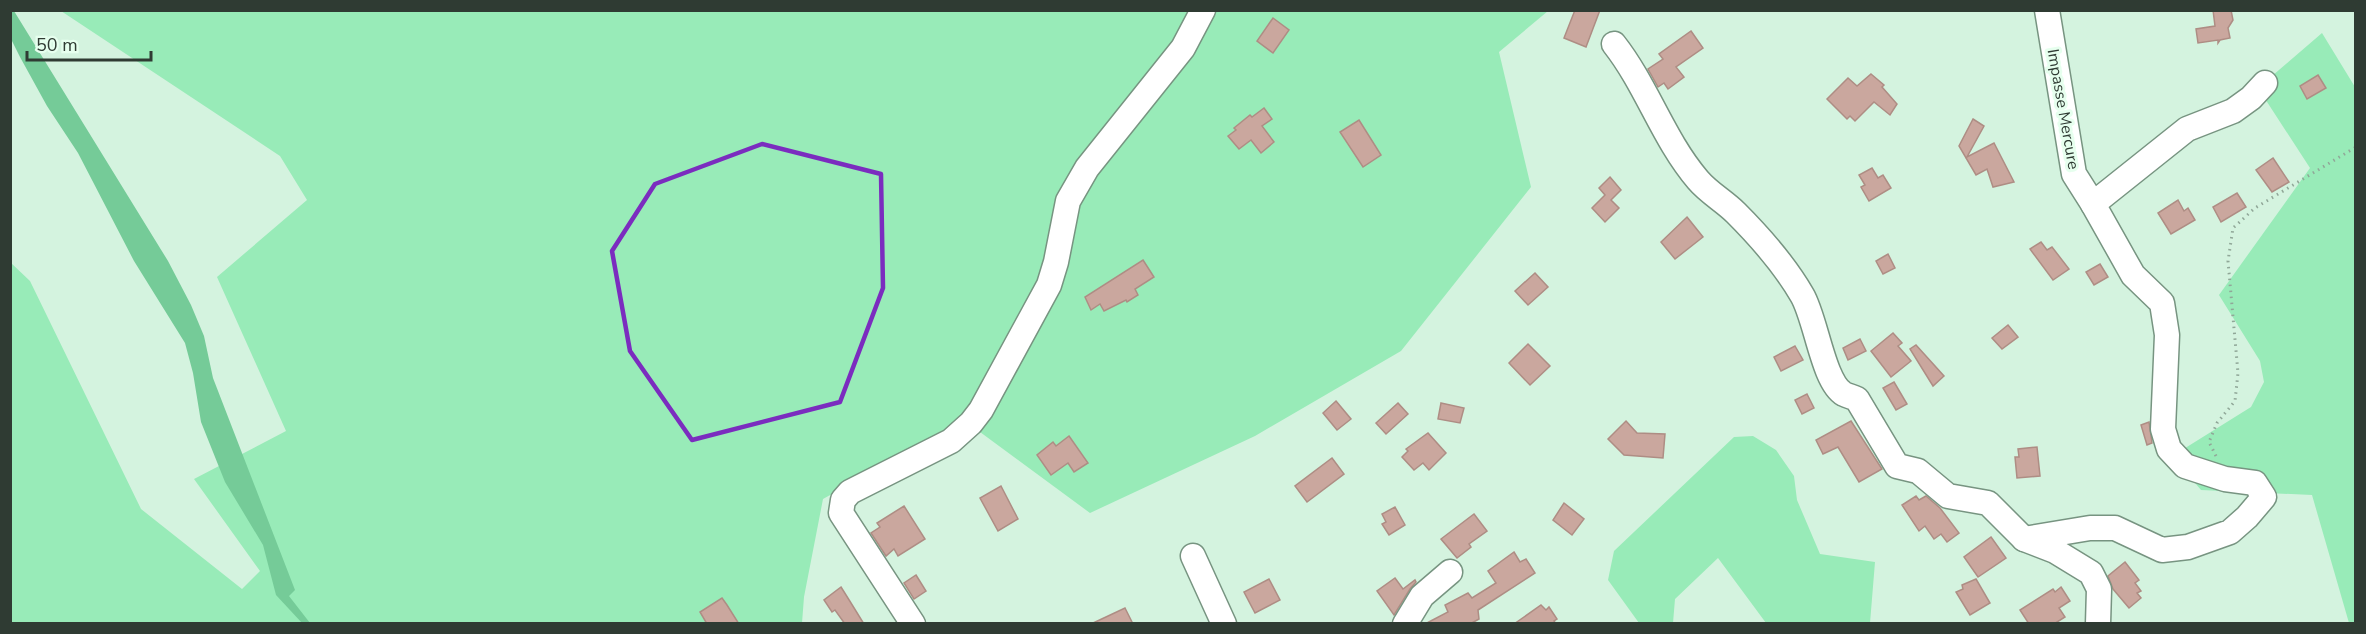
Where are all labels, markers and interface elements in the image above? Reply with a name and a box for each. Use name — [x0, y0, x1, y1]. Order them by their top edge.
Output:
scale bar — [27, 24, 152, 62]
text: 50 m — [36, 33, 78, 57]
street label: Impasse Mercure — [2042, 47, 2084, 171]

